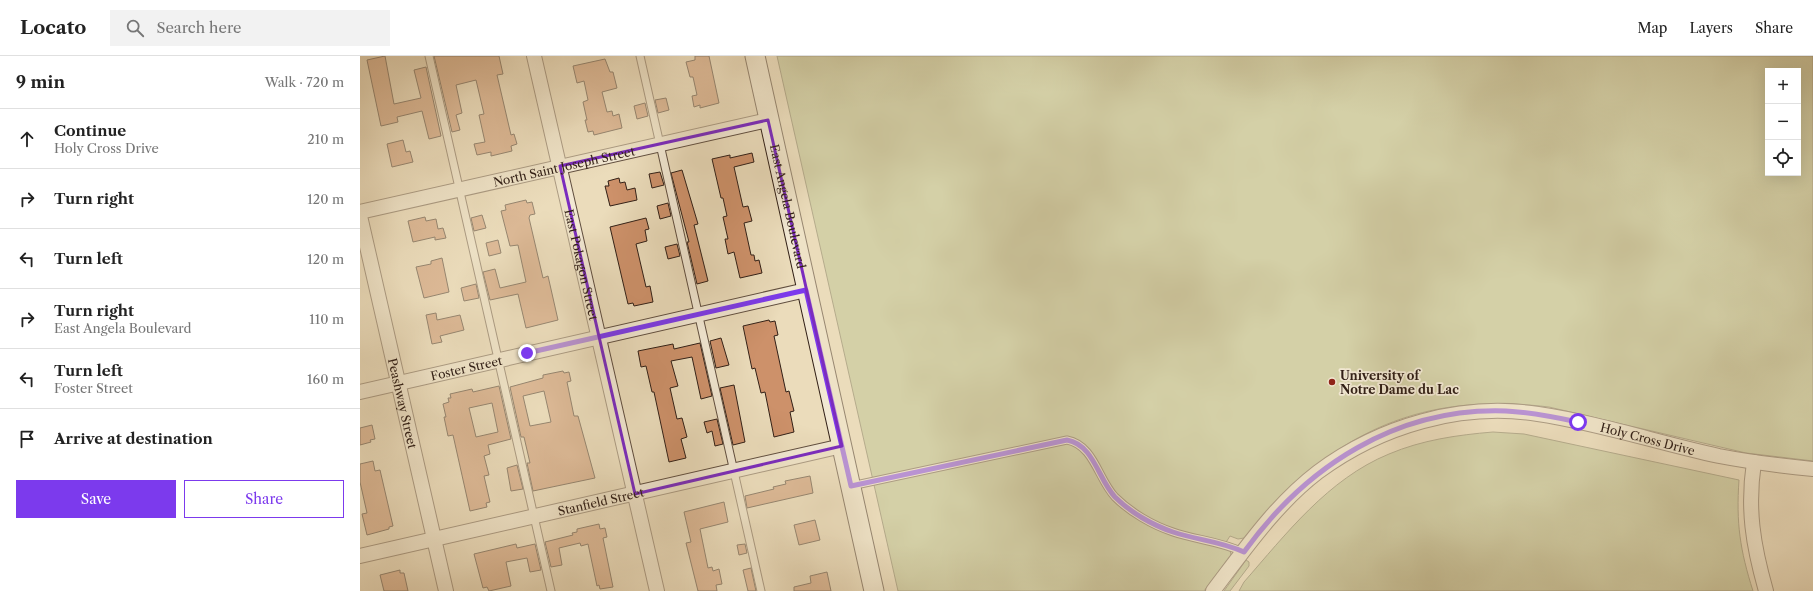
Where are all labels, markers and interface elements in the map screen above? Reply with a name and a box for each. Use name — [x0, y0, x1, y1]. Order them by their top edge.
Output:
search box — [110, 10, 390, 46]
text: Locato — [20, 16, 86, 39]
icon: search — [124, 17, 146, 39]
text: Search here — [156, 18, 241, 37]
text: Map — [1637, 19, 1667, 37]
text: Layers — [1689, 19, 1733, 37]
text: Share — [1755, 19, 1793, 37]
map controls — [1765, 68, 1801, 176]
button: + — [1765, 68, 1801, 104]
text: 9 min — [16, 72, 65, 92]
text: Walk · 720 m — [265, 74, 344, 90]
button: − — [1765, 104, 1801, 140]
text: Continue — [54, 121, 126, 140]
icon: ahead — [16, 128, 38, 150]
text: 210 m — [307, 131, 344, 147]
text: Holy Cross Drive — [54, 140, 159, 156]
button: locate — [1765, 140, 1801, 176]
street label: North Saint Joseph Street — [492, 143, 637, 189]
street label: East Angela Boulevard — [767, 143, 810, 271]
icon: right — [16, 188, 38, 210]
text: Turn right — [54, 189, 134, 208]
text: 120 m — [307, 191, 344, 207]
street label: East Pokagon Street — [562, 207, 602, 322]
icon: left — [16, 248, 38, 270]
text: Turn left — [54, 249, 123, 268]
text: 120 m — [307, 251, 344, 267]
text: Turn right — [54, 301, 134, 320]
icon: right — [16, 308, 38, 330]
text: 110 m — [309, 311, 344, 327]
text: East Angela Boulevard — [54, 320, 192, 336]
route end — [518, 344, 536, 362]
street label: Foster Street — [429, 352, 504, 383]
street label: Peashway Street — [385, 356, 421, 451]
text: Turn left — [54, 361, 123, 380]
icon: left — [16, 368, 38, 390]
place label: University of Notre Dame du Lac — [1340, 368, 1459, 397]
text: 160 m — [307, 371, 344, 387]
marker: University of Notre Dame du Lac — [1327, 377, 1337, 387]
text: Foster Street — [54, 380, 133, 396]
route start — [1569, 413, 1587, 431]
street label: Holy Cross Drive — [1599, 419, 1697, 458]
icon: arrive — [16, 428, 38, 450]
text: Arrive at destination — [54, 429, 213, 448]
button: Save — [16, 480, 176, 518]
button: Share — [184, 480, 344, 518]
street label: Stanfield Street — [556, 484, 646, 518]

